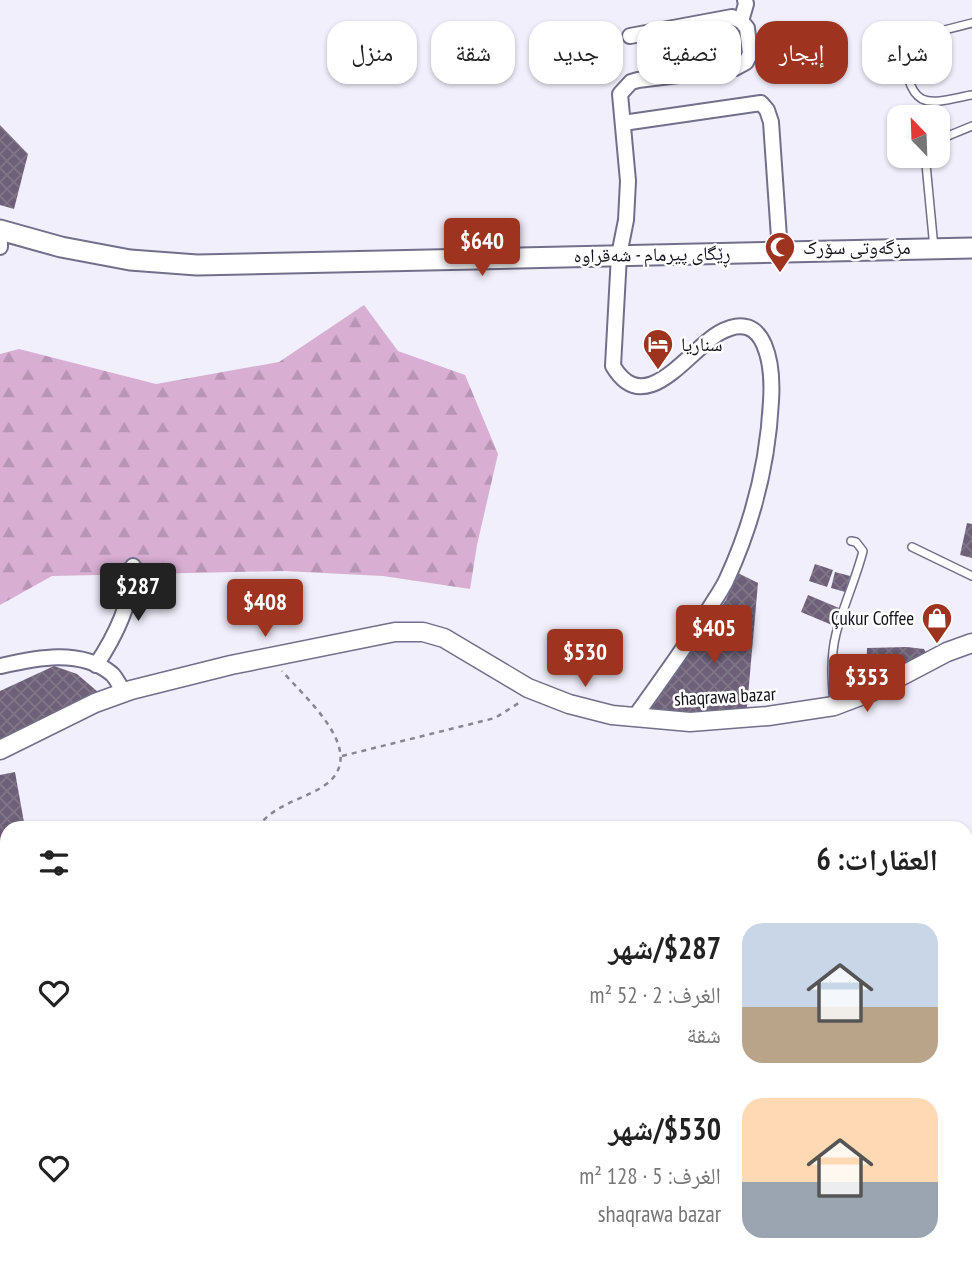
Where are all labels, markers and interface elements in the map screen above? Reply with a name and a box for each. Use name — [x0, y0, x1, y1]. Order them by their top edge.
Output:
chip: منزل — [327, 21, 417, 84]
chip: شقة — [431, 21, 515, 84]
chip: جديد — [529, 21, 623, 84]
chip: تصفية — [637, 21, 741, 84]
chip: إيجار — [755, 21, 848, 84]
chip: شراء — [862, 21, 952, 84]
north arrow — [887, 105, 950, 168]
map controls — [887, 105, 950, 168]
pin: $640 — [441, 218, 523, 278]
text: $640 — [460, 226, 504, 255]
mosque icon: مزگەوتی سۆرک — [763, 230, 797, 274]
place label: مزگەوتی سۆرک — [803, 235, 911, 259]
street label: ڕێگای پیرمام - شەقراوە — [573, 241, 731, 270]
hotel icon: سناريا — [641, 327, 675, 371]
place label: سناريا — [681, 332, 723, 356]
pin: $287 — [97, 564, 179, 623]
text: $287 — [116, 571, 160, 600]
pin: $408 — [224, 580, 306, 639]
text: $408 — [243, 587, 287, 616]
shop icon: Çukur Coffee — [920, 601, 954, 645]
pin: $405 — [673, 606, 755, 665]
place label: Çukur Coffee — [831, 606, 914, 630]
text: $405 — [692, 613, 736, 642]
pin: $530 — [544, 630, 626, 689]
text: $530 — [563, 637, 607, 666]
pin: $353 — [826, 654, 908, 714]
text: $353 — [845, 662, 889, 691]
street label: shaqrawa bazar — [674, 681, 777, 711]
text: العقارات: 6 — [816, 839, 938, 878]
icon: filters — [35, 844, 73, 882]
text: $287/شهر — [608, 928, 721, 967]
icon: home — [798, 951, 882, 1035]
icon: heart — [35, 974, 73, 1012]
text: الغرف: 2 · 52 m² — [590, 980, 721, 1009]
text: شقة — [687, 1020, 721, 1049]
text: $530/شهر — [608, 1109, 721, 1148]
icon: home — [798, 1126, 882, 1210]
icon: heart — [35, 1149, 73, 1187]
text: الغرف: 5 · 128 m² — [579, 1161, 721, 1190]
text: shaqrawa bazar — [598, 1199, 721, 1228]

